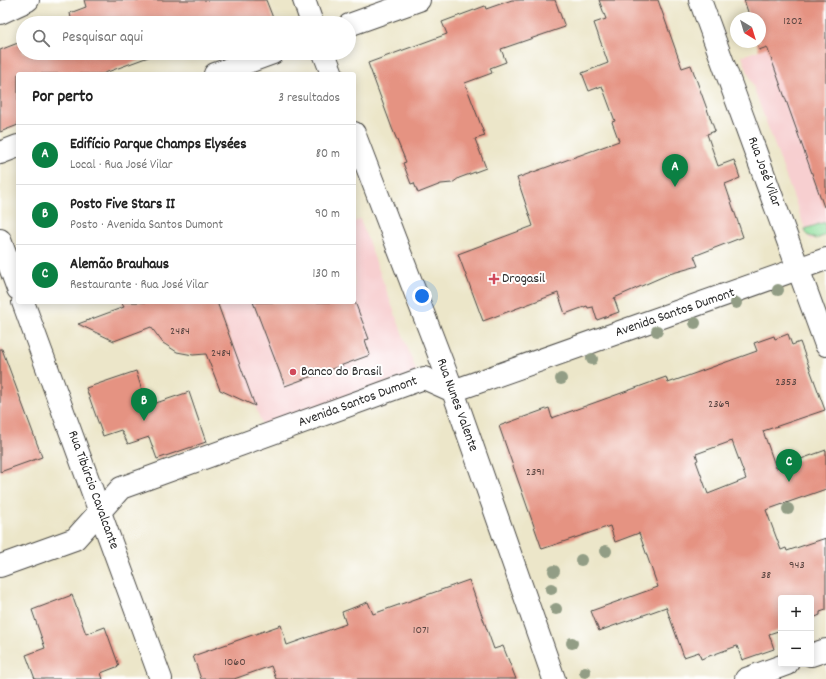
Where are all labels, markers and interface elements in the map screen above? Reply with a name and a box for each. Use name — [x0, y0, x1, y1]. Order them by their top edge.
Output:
north arrow — [730, 12, 766, 48]
house number: 1202 — [783, 13, 803, 30]
search box — [16, 16, 356, 60]
icon: search — [30, 27, 52, 49]
text: Pesquisar aqui — [62, 27, 143, 49]
text: Por perto — [32, 86, 93, 110]
text: 3 resultados — [278, 89, 340, 108]
text: Edifício Parque Champs Elysées — [70, 134, 247, 156]
street label: Rua José Vilar — [742, 134, 786, 211]
text: A — [41, 145, 49, 164]
text: 80 m — [316, 145, 340, 164]
pin: A — [662, 154, 688, 187]
text: Local · Rua José Vilar — [70, 156, 173, 175]
text: Posto Five Stars II — [70, 194, 175, 216]
text: B — [42, 205, 48, 224]
text: 90 m — [315, 205, 340, 224]
text: Posto · Avenida Santos Dumont — [70, 216, 223, 235]
text: Alemão Brauhaus — [70, 254, 169, 276]
text: C — [42, 265, 48, 284]
text: 130 m — [312, 265, 340, 284]
place label: Drogasil — [502, 269, 546, 289]
marker: Drogasil — [489, 274, 499, 284]
text: Restaurante · Rua José Vilar — [70, 276, 209, 295]
street label: Avenida Santos Dumont — [612, 283, 738, 343]
your location — [412, 286, 432, 306]
house number: 2484 — [170, 323, 190, 340]
house number: 2484 — [211, 345, 231, 362]
street label: Rua Nunes Valente — [431, 356, 483, 454]
place label: Banco do Brasil — [301, 362, 383, 382]
marker: Banco do Brasil — [288, 367, 298, 377]
street label: Avenida Santos Dumont — [296, 371, 420, 433]
house number: 2353 — [775, 374, 797, 391]
pin: B — [131, 388, 157, 421]
house number: 2369 — [708, 396, 730, 413]
street label: Rua Tibúrcio Cavalcante — [62, 428, 124, 552]
pin: C — [776, 449, 802, 482]
house number: 2391 — [526, 464, 544, 481]
house number: 943 — [789, 557, 805, 574]
house number: 38 — [761, 567, 771, 584]
map controls — [778, 595, 814, 667]
button: + — [778, 595, 814, 631]
house number: 1071 — [413, 622, 429, 639]
button: − — [778, 631, 814, 667]
house number: 1060 — [224, 654, 246, 671]

